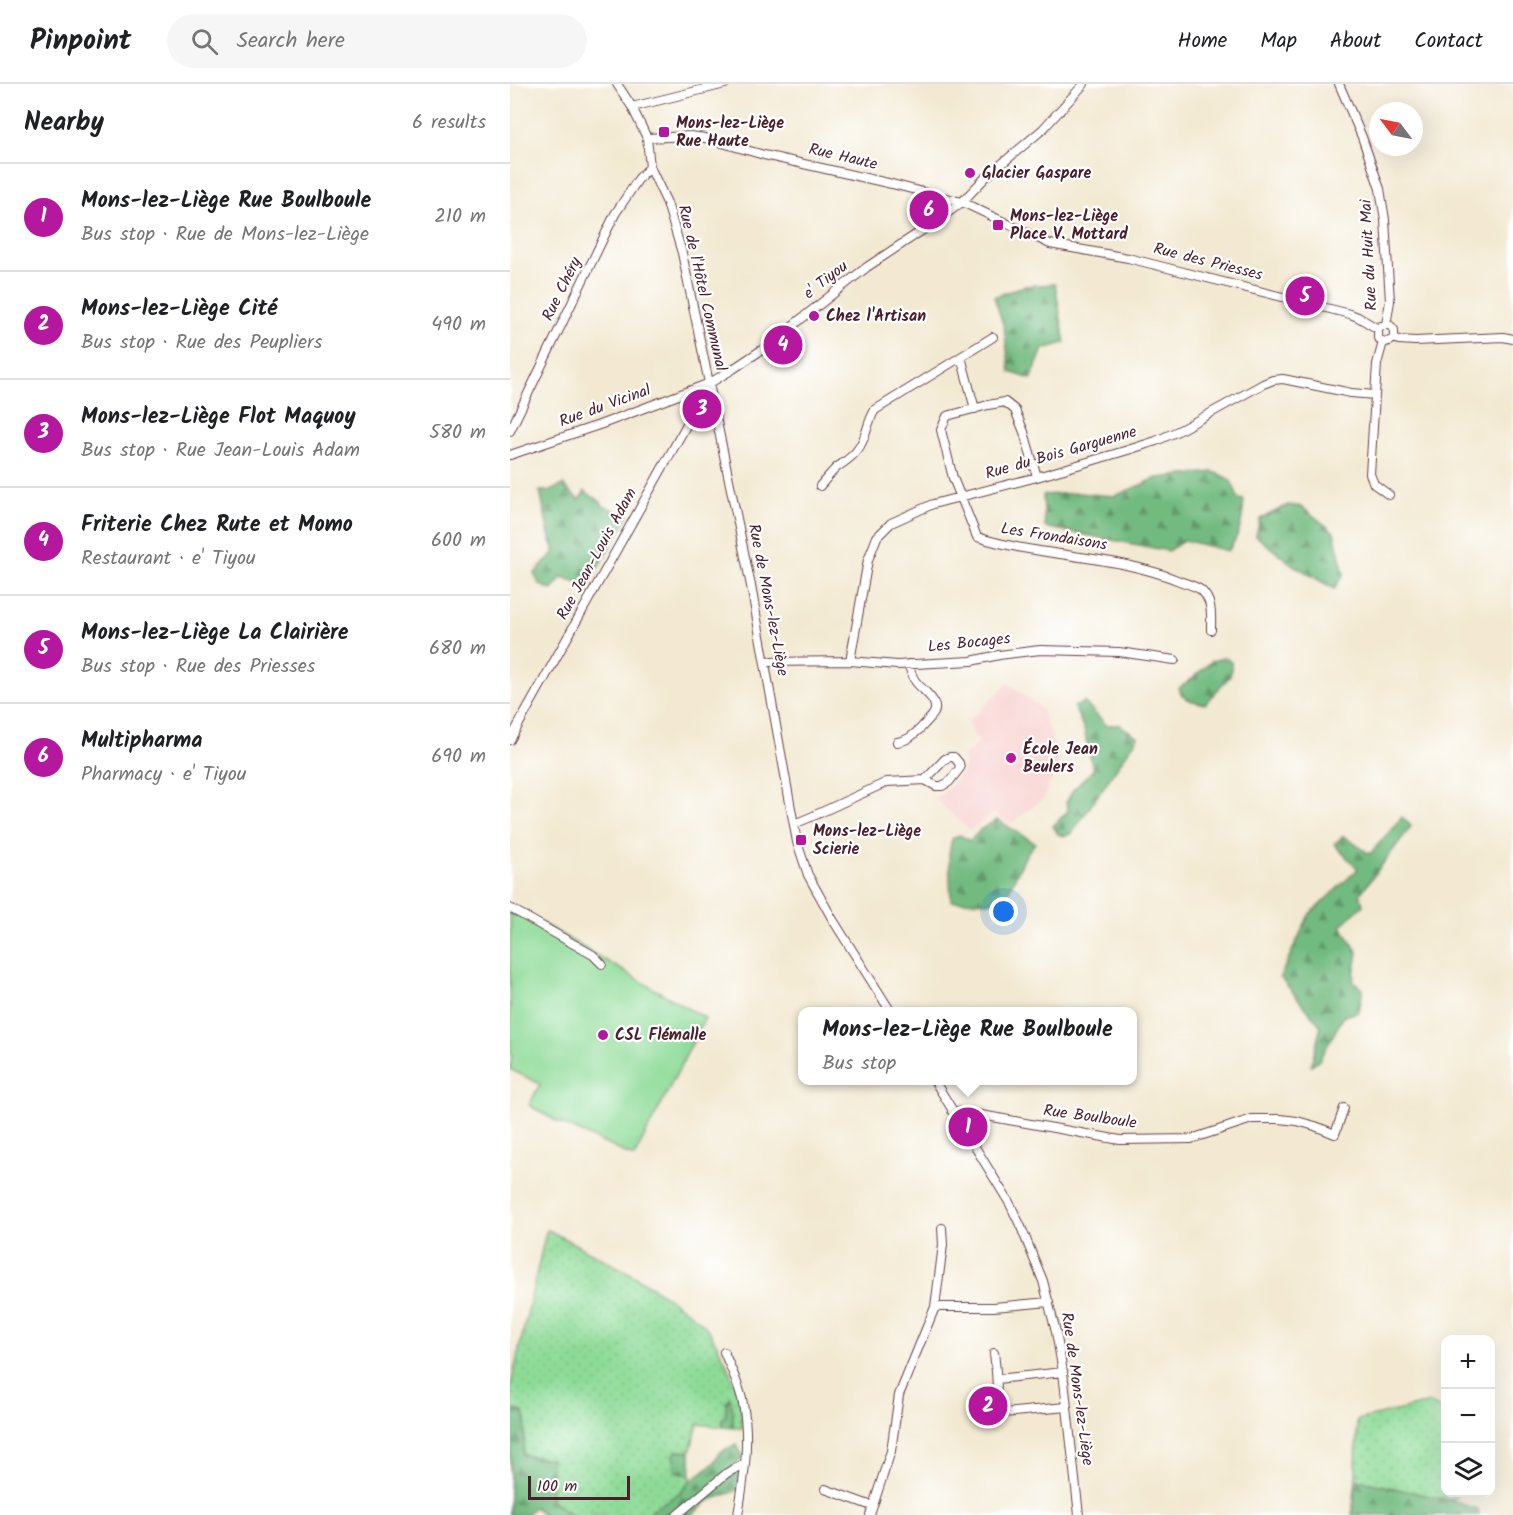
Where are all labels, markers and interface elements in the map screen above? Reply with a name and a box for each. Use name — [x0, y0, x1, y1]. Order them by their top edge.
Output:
search box — [167, 14, 587, 68]
text: Pinpoint — [30, 19, 131, 64]
text: Search here — [236, 24, 345, 59]
icon: search — [188, 25, 221, 58]
text: Home — [1178, 25, 1227, 58]
text: Map — [1260, 25, 1297, 58]
text: About — [1330, 25, 1381, 58]
text: Contact — [1414, 25, 1483, 58]
text: Nearby — [24, 102, 104, 144]
north arrow — [1369, 102, 1423, 156]
text: 6 results — [412, 107, 486, 139]
place label: Mons-lez-Liège Rue Haute — [676, 111, 784, 154]
marker: Mons-lez-Liège Rue Haute — [657, 125, 671, 139]
street label: Rue Haute — [806, 137, 880, 177]
place label: Glacier Gaspare — [982, 161, 1091, 186]
marker: Glacier Gaspare — [963, 166, 977, 180]
text: Mons-lez-Liège Rue Boulboule — [81, 184, 371, 219]
pin: 6 — [910, 188, 948, 232]
street label: Rue du Huit Mai — [1354, 197, 1384, 311]
text: 1 — [40, 201, 47, 233]
text: 210 m — [434, 201, 486, 233]
street label: Rue de l'Hôtel Communal — [671, 202, 733, 374]
place label: Mons-lez-Liège Place V. Mottard — [1010, 204, 1128, 247]
marker: Mons-lez-Liège Place V. Mottard — [991, 218, 1005, 232]
text: Bus stop · Rue de Mons-lez-Liège — [81, 219, 369, 251]
street label: Rue des Priesses — [1151, 236, 1265, 288]
street label: Rue Chéry — [536, 252, 588, 325]
street label: e' Tiyou — [798, 254, 854, 305]
pin: 5 — [1286, 274, 1324, 318]
text: Mons-lez-Liège Cité — [81, 292, 277, 327]
place label: Chez l'Artisan — [826, 304, 926, 329]
text: 2 — [38, 309, 49, 341]
text: 490 m — [431, 309, 486, 341]
marker: Chez l'Artisan — [807, 309, 821, 323]
pin: 4 — [764, 322, 802, 368]
text: Bus stop · Rue des Peupliers — [81, 327, 322, 359]
street label: Rue du Vicinal — [556, 378, 654, 434]
pin: 3 — [682, 386, 722, 432]
text: Mons-lez-Liège Flot Maquoy — [81, 400, 356, 435]
text: 3 — [38, 417, 49, 449]
text: 580 m — [429, 417, 486, 449]
street label: Rue du Bois Garguenne — [982, 419, 1140, 487]
text: Bus stop · Rue Jean-Louis Adam — [81, 435, 360, 467]
street label: Rue Jean-Louis Adam — [550, 483, 644, 625]
text: Friterie Chez Rute et Momo — [81, 508, 353, 543]
street label: Les Frondaisons — [999, 516, 1109, 558]
street label: Rue de Mons-lez-Liège — [741, 522, 795, 678]
text: 4 — [38, 525, 49, 557]
text: 600 m — [431, 525, 486, 557]
text: Restaurant · e' Tiyou — [81, 543, 256, 575]
text: Mons-lez-Liège La Clairière — [81, 616, 349, 651]
street label: Les Bocages — [926, 626, 1012, 660]
text: 5 — [38, 633, 49, 665]
text: 680 m — [429, 633, 486, 665]
text: Bus stop · Rue des Priesses — [81, 651, 315, 683]
text: Multipharma — [81, 724, 202, 759]
place label: École Jean Beulers — [1023, 737, 1098, 780]
text: 6 — [38, 741, 49, 773]
text: 690 m — [431, 741, 486, 773]
marker: École Jean Beulers — [1004, 751, 1018, 765]
text: Pharmacy · e' Tiyou — [81, 759, 246, 791]
place label: Mons-lez-Liège Scierie — [813, 819, 921, 862]
marker: Mons-lez-Liège Scierie — [794, 833, 808, 847]
your location — [989, 897, 1018, 926]
popup — [798, 1007, 1137, 1085]
text: Mons-lez-Liège Rue Boulboule — [822, 1013, 1113, 1048]
place label: CSL Flémalle — [615, 1023, 707, 1048]
marker: CSL Flémalle — [596, 1028, 610, 1042]
text: Bus stop — [822, 1048, 896, 1080]
street label: Rue Boulboule — [1042, 1098, 1138, 1136]
pin: 1 — [948, 1104, 988, 1150]
street label: Rue de Mons-lez-Liège — [1054, 1311, 1100, 1467]
map controls — [1441, 1335, 1495, 1497]
button: + — [1441, 1335, 1495, 1389]
pin: 2 — [968, 1384, 1008, 1428]
button: − — [1441, 1389, 1495, 1443]
button: layers — [1441, 1443, 1495, 1497]
scale bar — [528, 1473, 630, 1500]
text: 100 m — [537, 1474, 577, 1499]

